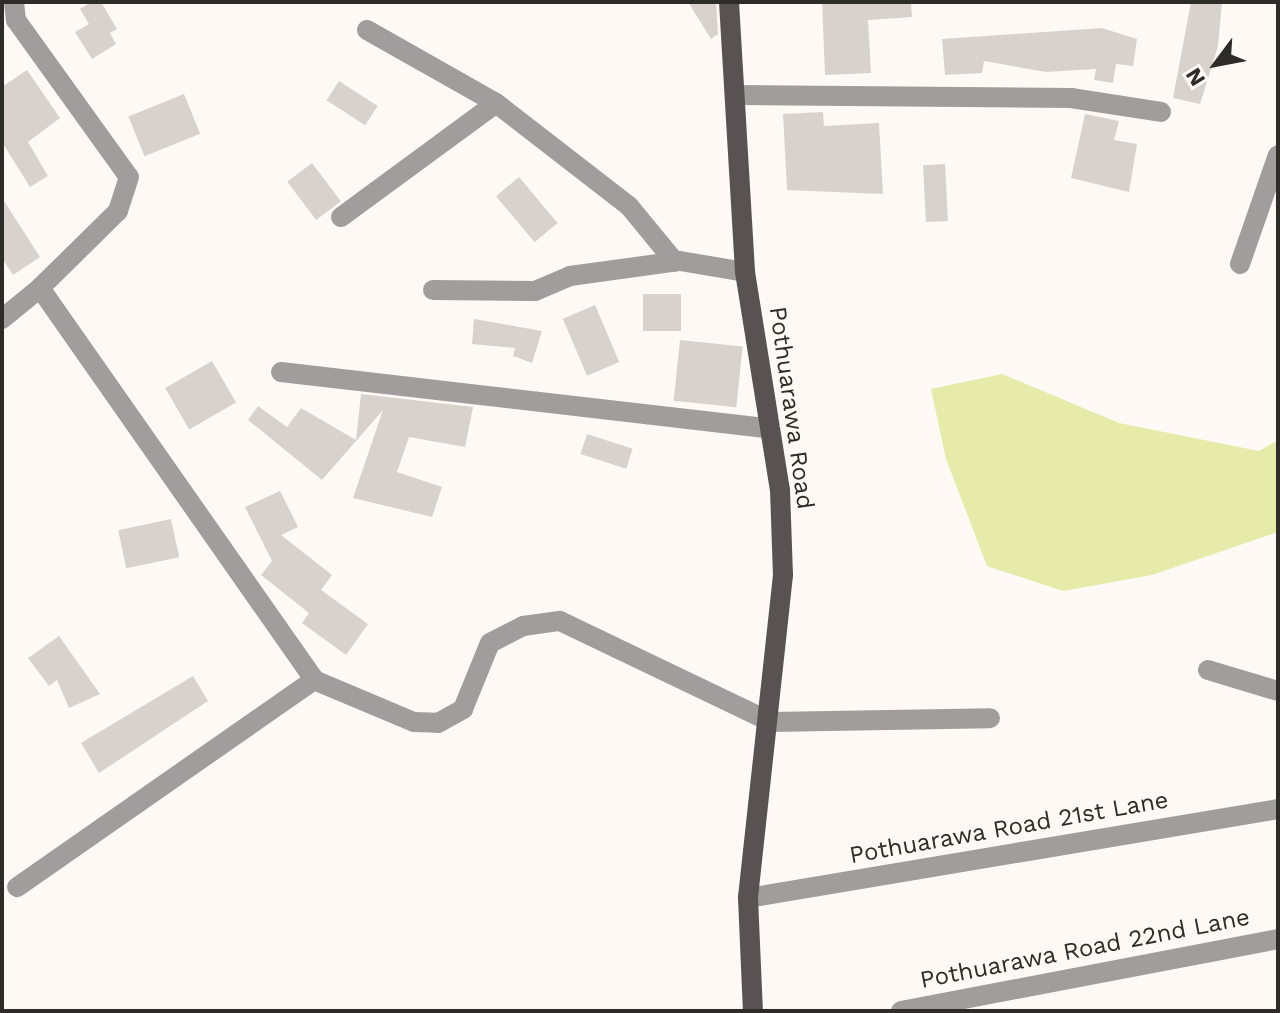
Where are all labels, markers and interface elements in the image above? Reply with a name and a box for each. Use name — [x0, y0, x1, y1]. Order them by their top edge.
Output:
north arrow — [1176, 24, 1256, 104]
text: N — [1180, 63, 1210, 91]
street label: Pothuarawa Road — [762, 305, 820, 511]
street label: Pothuarawa Road 21st Lane — [847, 786, 1171, 870]
street label: Pothuarawa Road 22nd Lane — [917, 903, 1253, 995]

